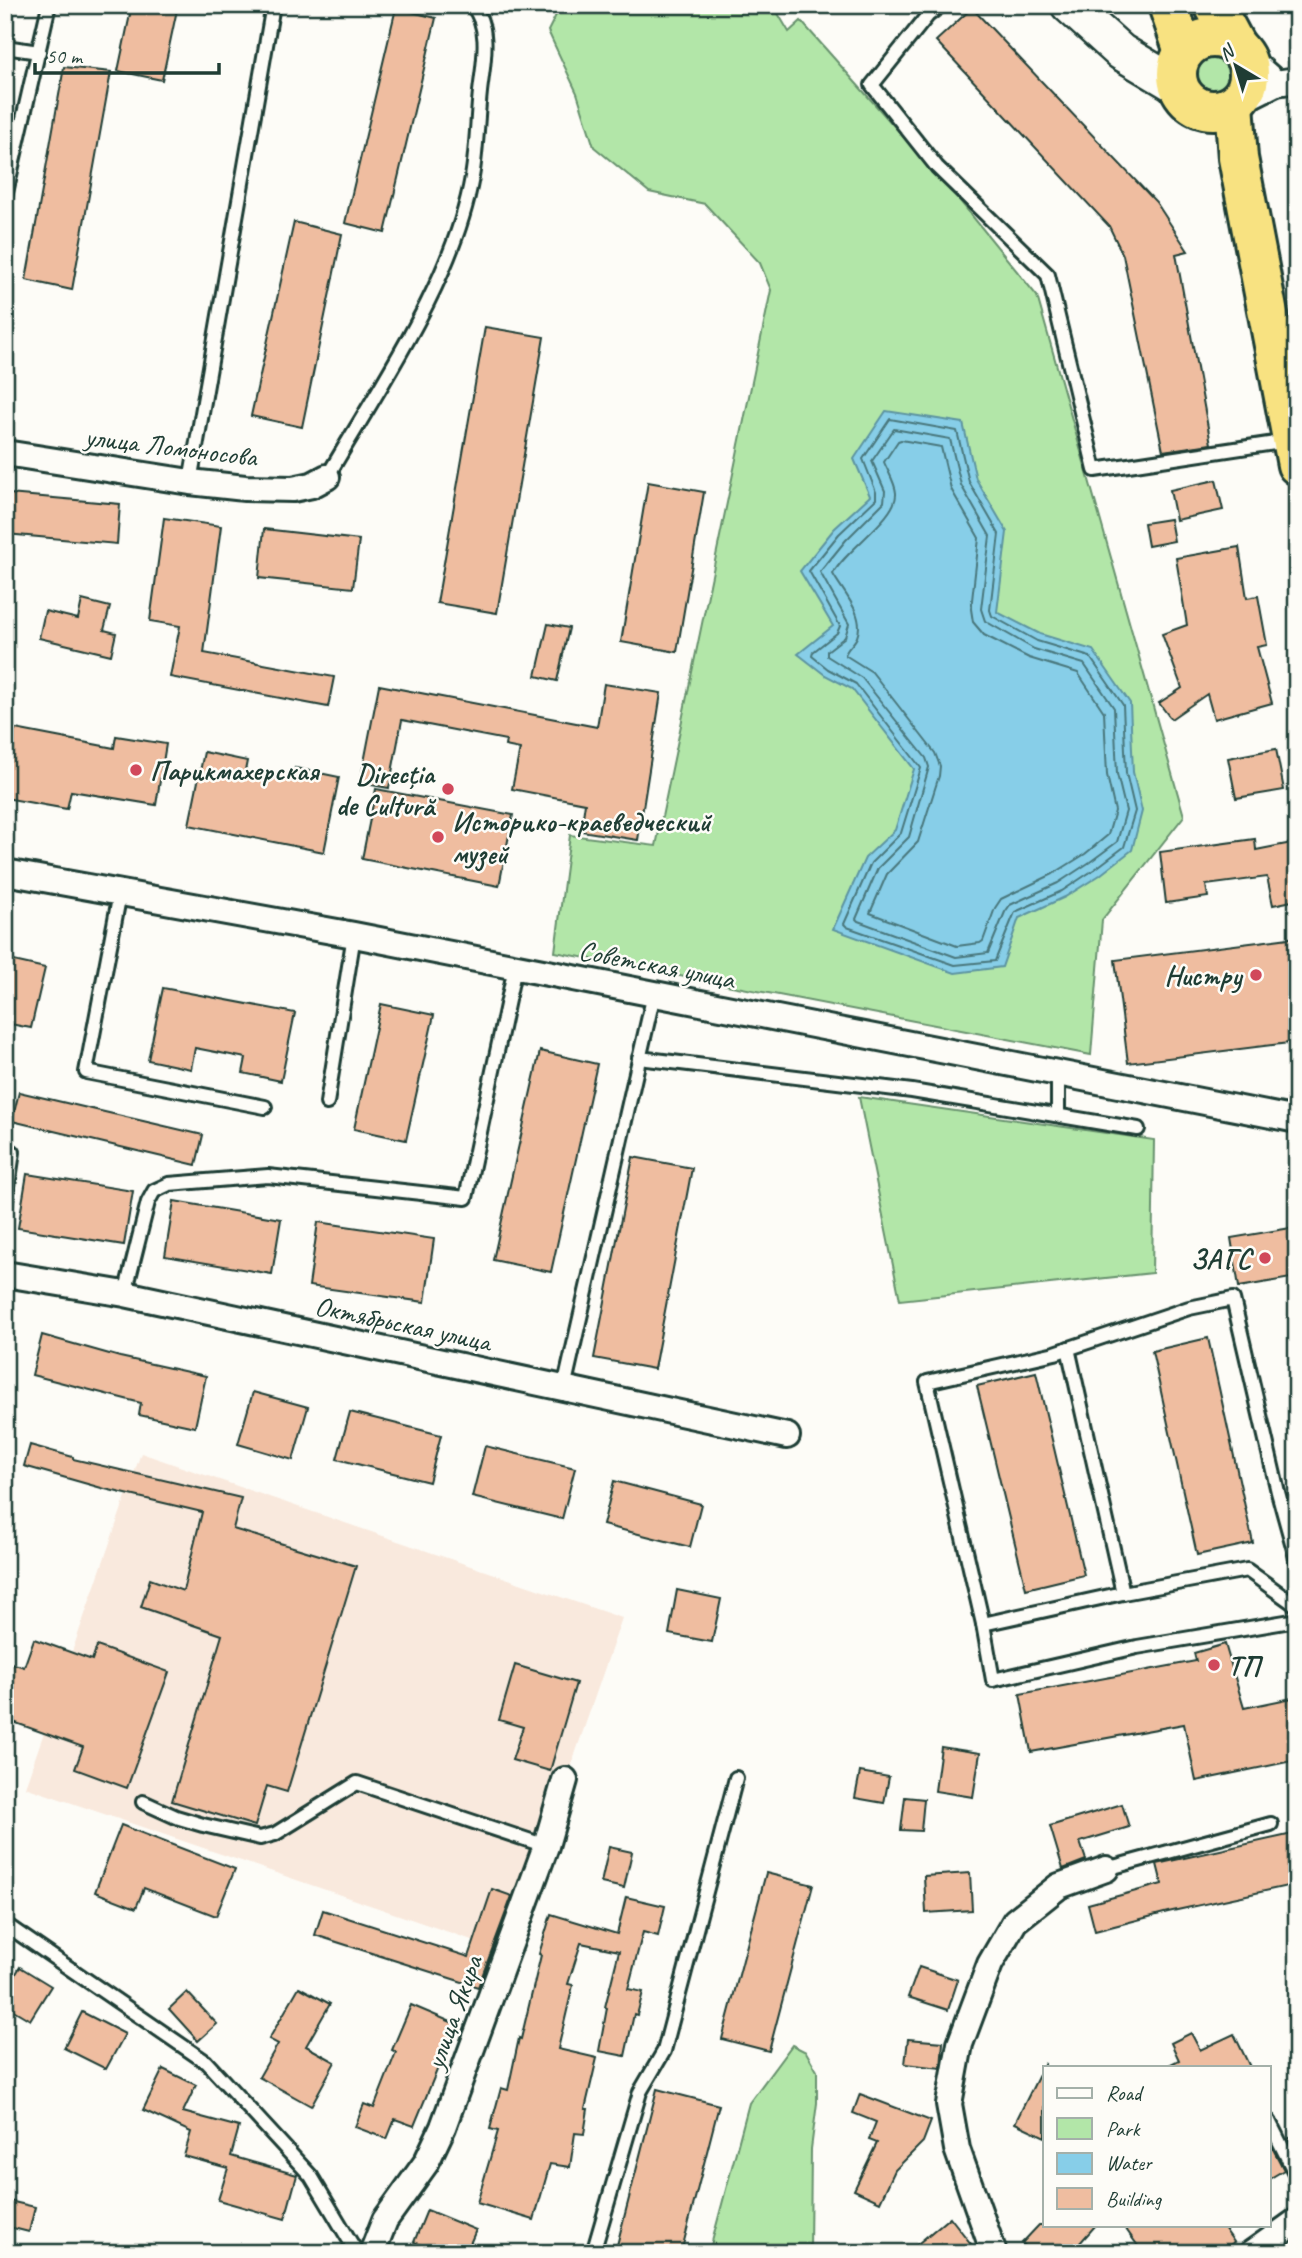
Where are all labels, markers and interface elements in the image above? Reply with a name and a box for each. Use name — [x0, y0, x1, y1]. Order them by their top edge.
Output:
scale bar — [35, 32, 219, 76]
north arrow — [1200, 32, 1270, 102]
text: N — [1214, 38, 1241, 66]
text: 50 m — [46, 43, 84, 69]
street label: улица Ломоносова — [81, 418, 261, 475]
place label: Парикмахерская — [150, 753, 321, 788]
place label: Direcția de Cultură — [336, 756, 437, 823]
marker: Парикмахерская — [128, 762, 144, 778]
marker: Direcția de Cultură — [440, 781, 456, 797]
place label: Историко-краеведческий музей — [452, 804, 713, 872]
marker: Историко-краеведческий музей — [430, 829, 446, 845]
street label: Советская улица — [576, 932, 740, 997]
place label: Нистру — [1164, 958, 1244, 994]
marker: Нистру — [1248, 967, 1264, 983]
place label: ЗАГС — [1191, 1241, 1254, 1276]
marker: ЗАГС — [1257, 1250, 1273, 1266]
street label: Октябрьская улица — [312, 1288, 496, 1360]
place label: ТП — [1228, 1648, 1264, 1683]
marker: ТП — [1206, 1657, 1222, 1673]
street label: улица Якира — [416, 1949, 491, 2076]
legend — [1043, 2066, 1270, 2226]
text: Road — [1106, 2080, 1145, 2106]
text: Park — [1106, 2116, 1141, 2142]
text: Water — [1106, 2150, 1153, 2176]
text: Building — [1106, 2186, 1163, 2212]

